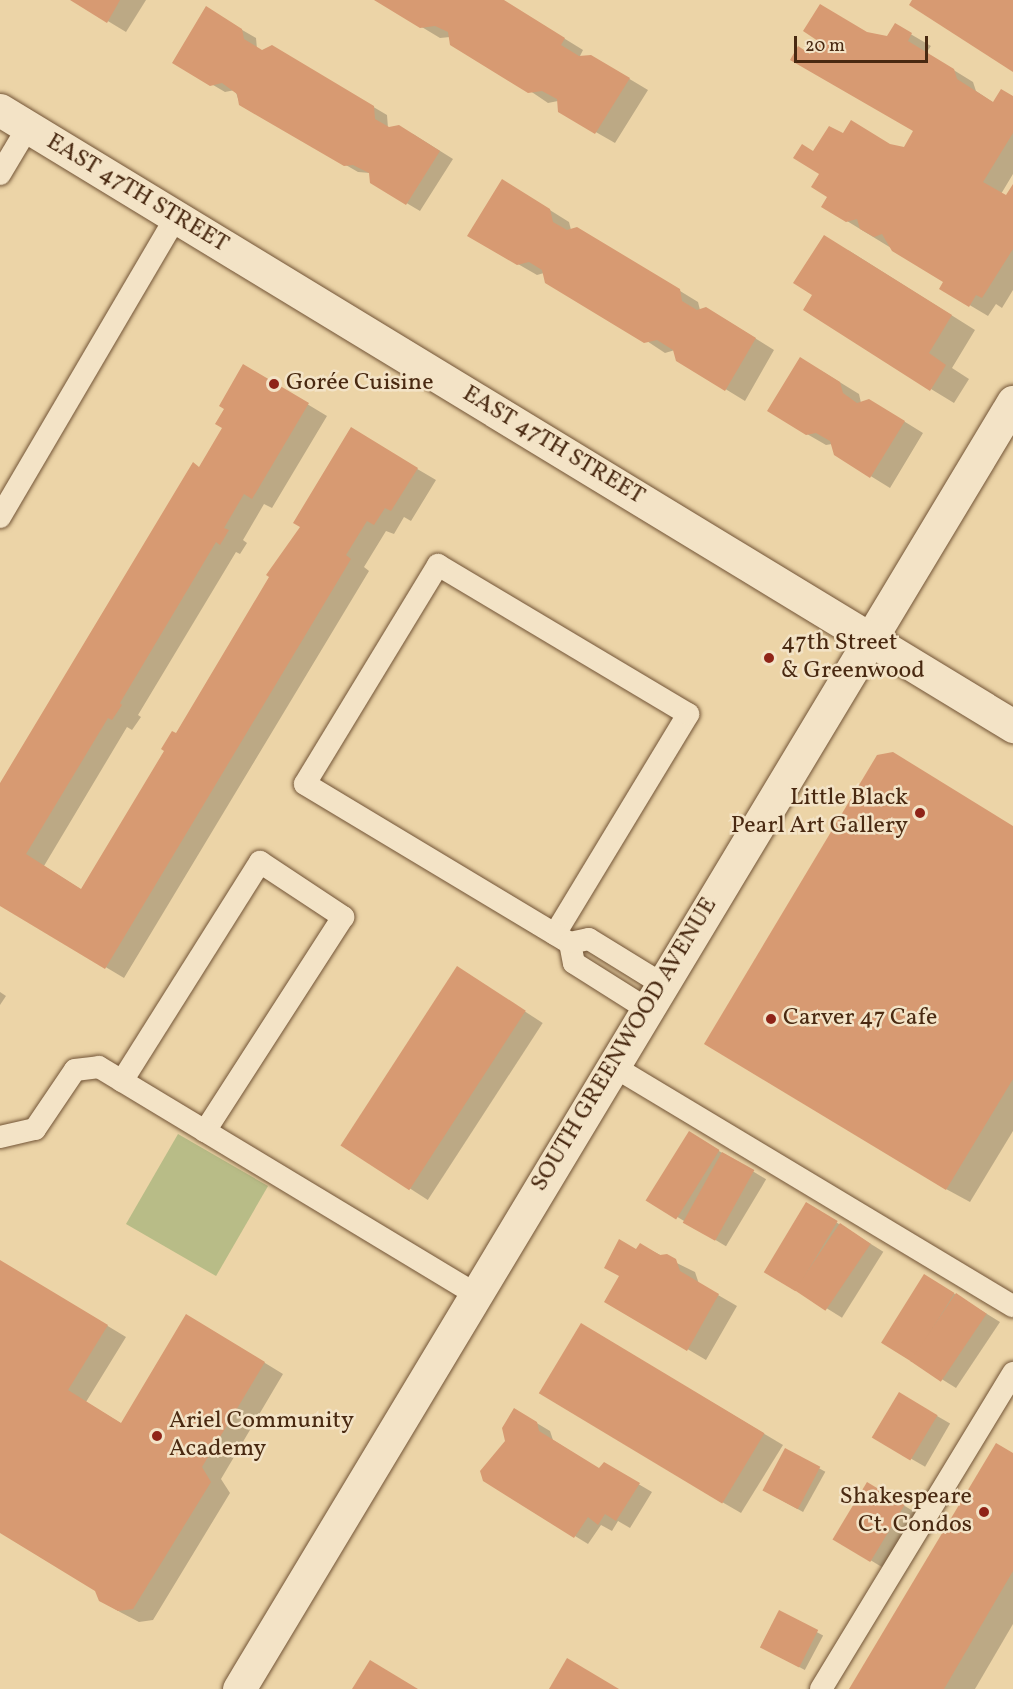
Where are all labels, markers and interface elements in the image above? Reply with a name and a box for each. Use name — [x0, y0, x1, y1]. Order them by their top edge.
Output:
scale bar — [797, 24, 930, 62]
text: 20 m — [805, 34, 845, 59]
street label: EAST 47TH STREET — [40, 128, 234, 260]
place label: Gorée Cuisine — [286, 370, 434, 398]
marker: Gorée Cuisine — [267, 377, 281, 391]
street label: EAST 47TH STREET — [456, 380, 650, 512]
place label: 47th Street & Greenwood — [781, 630, 925, 686]
marker: 47th Street & Greenwood — [762, 651, 776, 665]
place label: Little Black Pearl Art Gallery — [731, 785, 908, 841]
marker: Little Black Pearl Art Gallery — [913, 806, 927, 820]
street label: SOUTH GREENWOOD AVENUE — [526, 893, 724, 1197]
place label: Carver 47 Cafe — [783, 1005, 937, 1033]
marker: Carver 47 Cafe — [764, 1012, 778, 1026]
place label: Ariel Community Academy — [169, 1408, 354, 1464]
marker: Ariel Community Academy — [150, 1429, 164, 1443]
place label: Shakespeare Ct. Condos — [840, 1484, 972, 1540]
marker: Shakespeare Ct. Condos — [977, 1505, 991, 1519]

